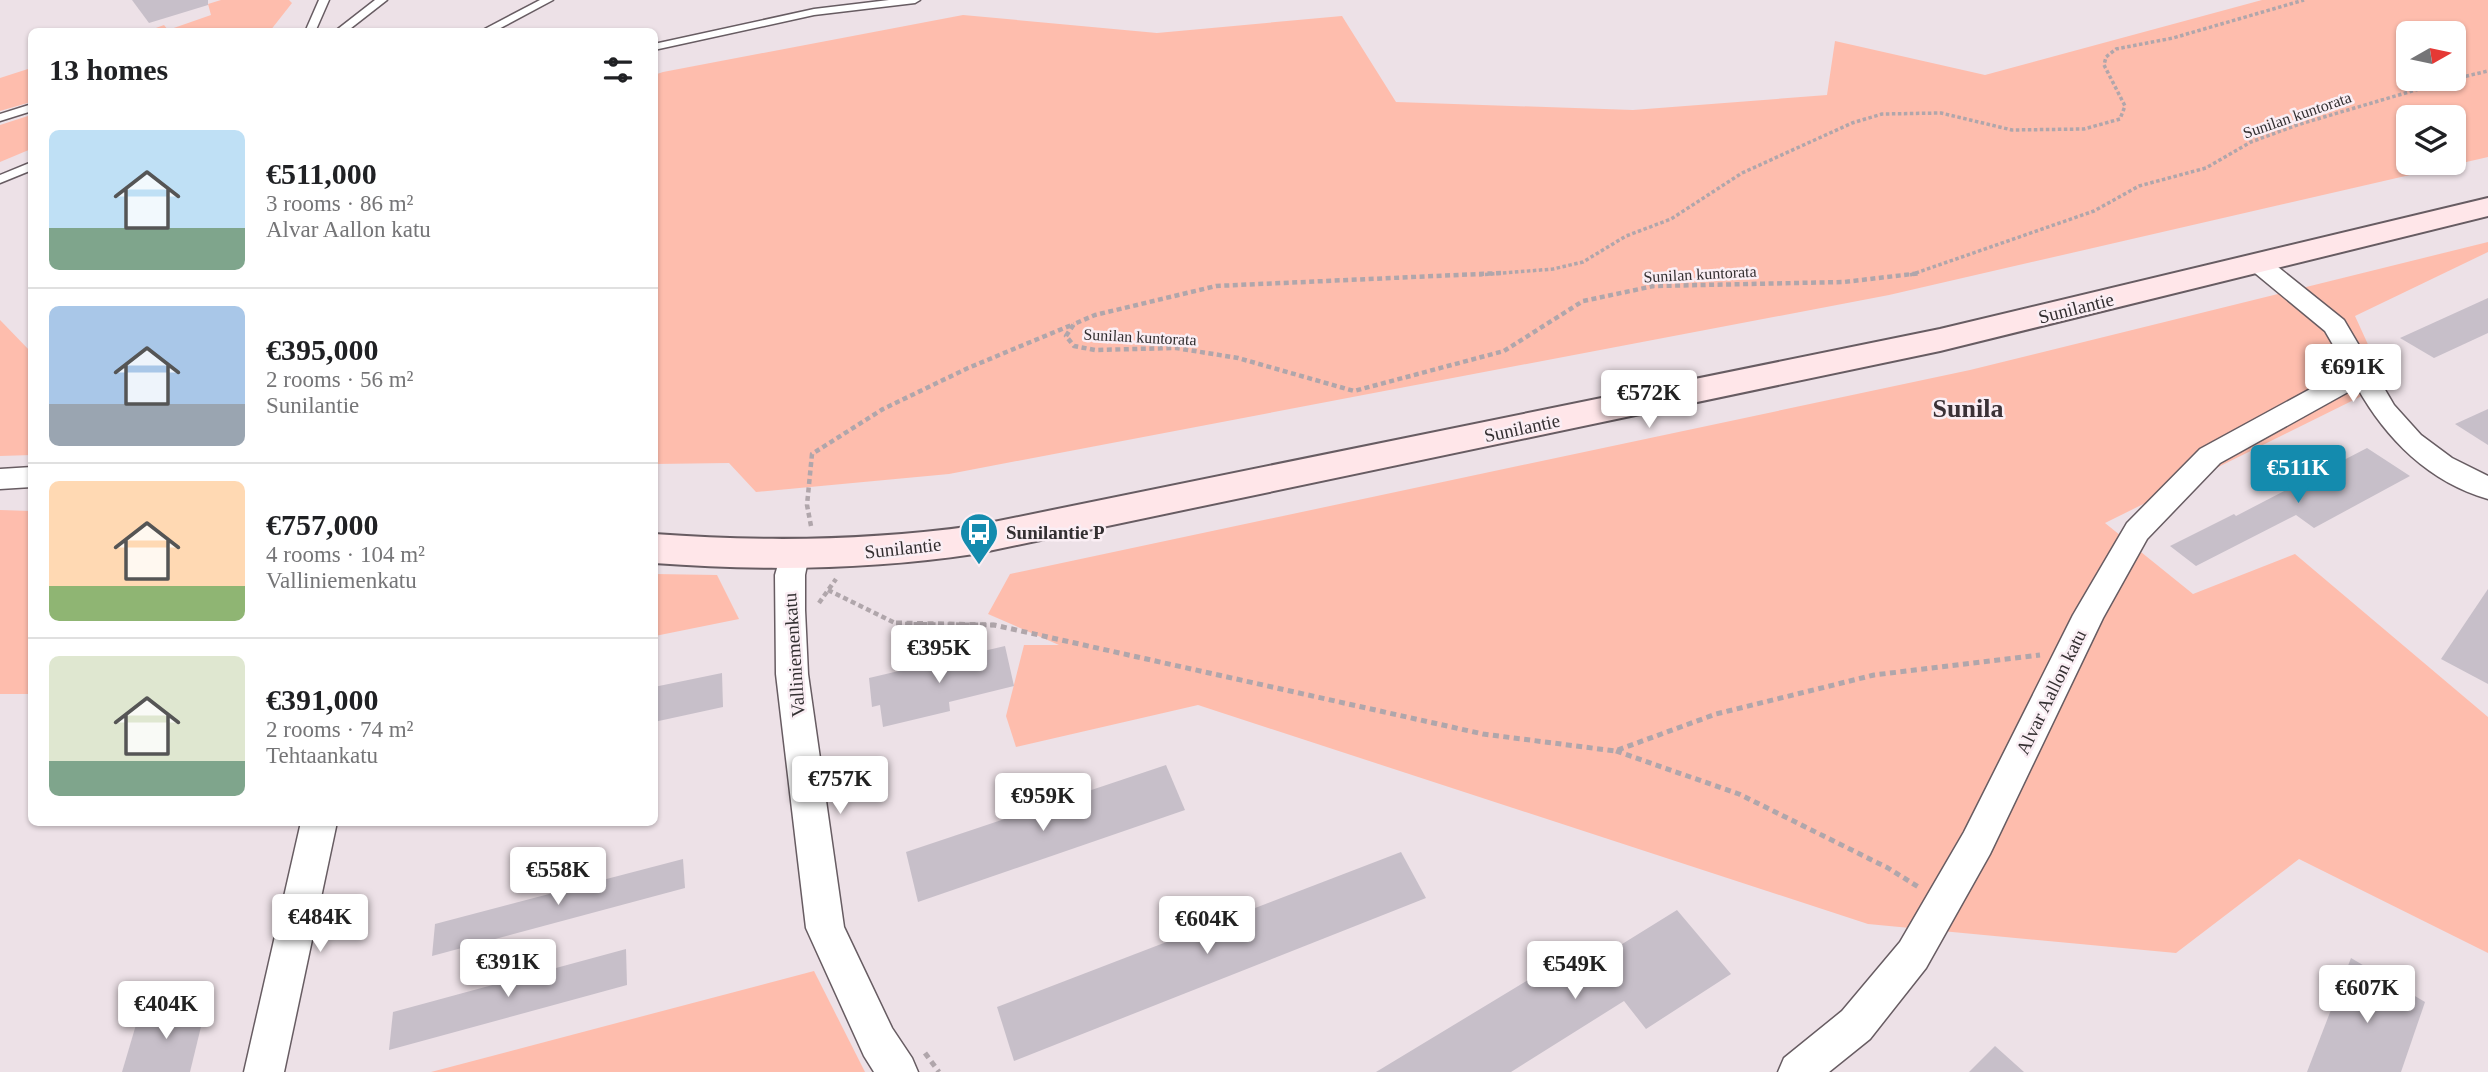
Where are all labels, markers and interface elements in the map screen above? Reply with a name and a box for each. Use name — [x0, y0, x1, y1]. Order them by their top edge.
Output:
north arrow — [2396, 21, 2466, 91]
map controls — [2396, 21, 2466, 175]
icon: filters — [599, 51, 637, 89]
text: 13 homes — [49, 53, 168, 86]
street label: Sunilan kuntorata — [2241, 89, 2353, 141]
button: layers — [2396, 105, 2466, 175]
text: €511,000 — [266, 157, 377, 190]
icon: home — [105, 158, 189, 242]
text: 3 rooms · 86 m² — [266, 191, 413, 216]
text: Alvar Aallon katu — [266, 217, 431, 242]
street label: Sunilan kuntorata — [1643, 263, 1757, 285]
street label: Sunilantie — [2036, 288, 2116, 328]
street label: Sunilan kuntorata — [1083, 326, 1197, 348]
text: €395,000 — [266, 333, 379, 366]
icon: home — [105, 334, 189, 418]
pin: €691K — [2304, 344, 2402, 404]
text: €691K — [2321, 354, 2385, 379]
text: 2 rooms · 56 m² — [266, 367, 413, 392]
pin: €572K — [1600, 370, 1698, 430]
text: €572K — [1617, 380, 1681, 405]
text: Sunilantie — [266, 393, 359, 418]
district label: Sunila — [1933, 394, 2003, 423]
street label: Sunilantie — [1482, 410, 1562, 446]
pin: €511K — [2249, 446, 2347, 505]
text: €511K — [2267, 455, 2329, 480]
text: €757,000 — [266, 508, 379, 541]
icon: home — [105, 509, 189, 593]
bus stop icon: Sunilantie P — [958, 511, 1000, 566]
place label: Sunilantie P — [1006, 522, 1105, 543]
street label: Sunilantie — [864, 534, 942, 562]
text: 4 rooms · 104 m² — [266, 542, 425, 567]
text: Valliniemenkatu — [266, 568, 417, 593]
street label: Valliniemenkatu — [779, 592, 809, 718]
pin: €395K — [890, 626, 988, 685]
street label: Alvar Aallon katu — [2012, 626, 2090, 758]
text: €395K — [907, 635, 971, 660]
text: €391,000 — [266, 683, 379, 716]
icon: home — [105, 684, 189, 768]
text: 2 rooms · 74 m² — [266, 717, 413, 742]
text: Tehtaankatu — [266, 743, 378, 768]
pin: €757K — [791, 756, 889, 816]
text: €757K — [808, 766, 872, 791]
pin: €959K — [994, 774, 1092, 833]
text: €959K — [1011, 783, 1075, 808]
pin: €558K — [509, 848, 607, 907]
text: €558K — [526, 857, 590, 882]
pin: €484K — [271, 894, 369, 954]
pin: €604K — [1158, 897, 1256, 956]
text: €484K — [288, 904, 352, 929]
text: €604K — [1175, 906, 1239, 931]
pin: €391K — [459, 940, 557, 999]
pin: €549K — [1526, 942, 1624, 1001]
text: €391K — [476, 949, 540, 974]
text: €549K — [1543, 951, 1607, 976]
pin: €607K — [2318, 965, 2416, 1025]
text: €607K — [2335, 975, 2399, 1000]
pin: €404K — [117, 982, 215, 1041]
text: €404K — [134, 991, 198, 1016]

